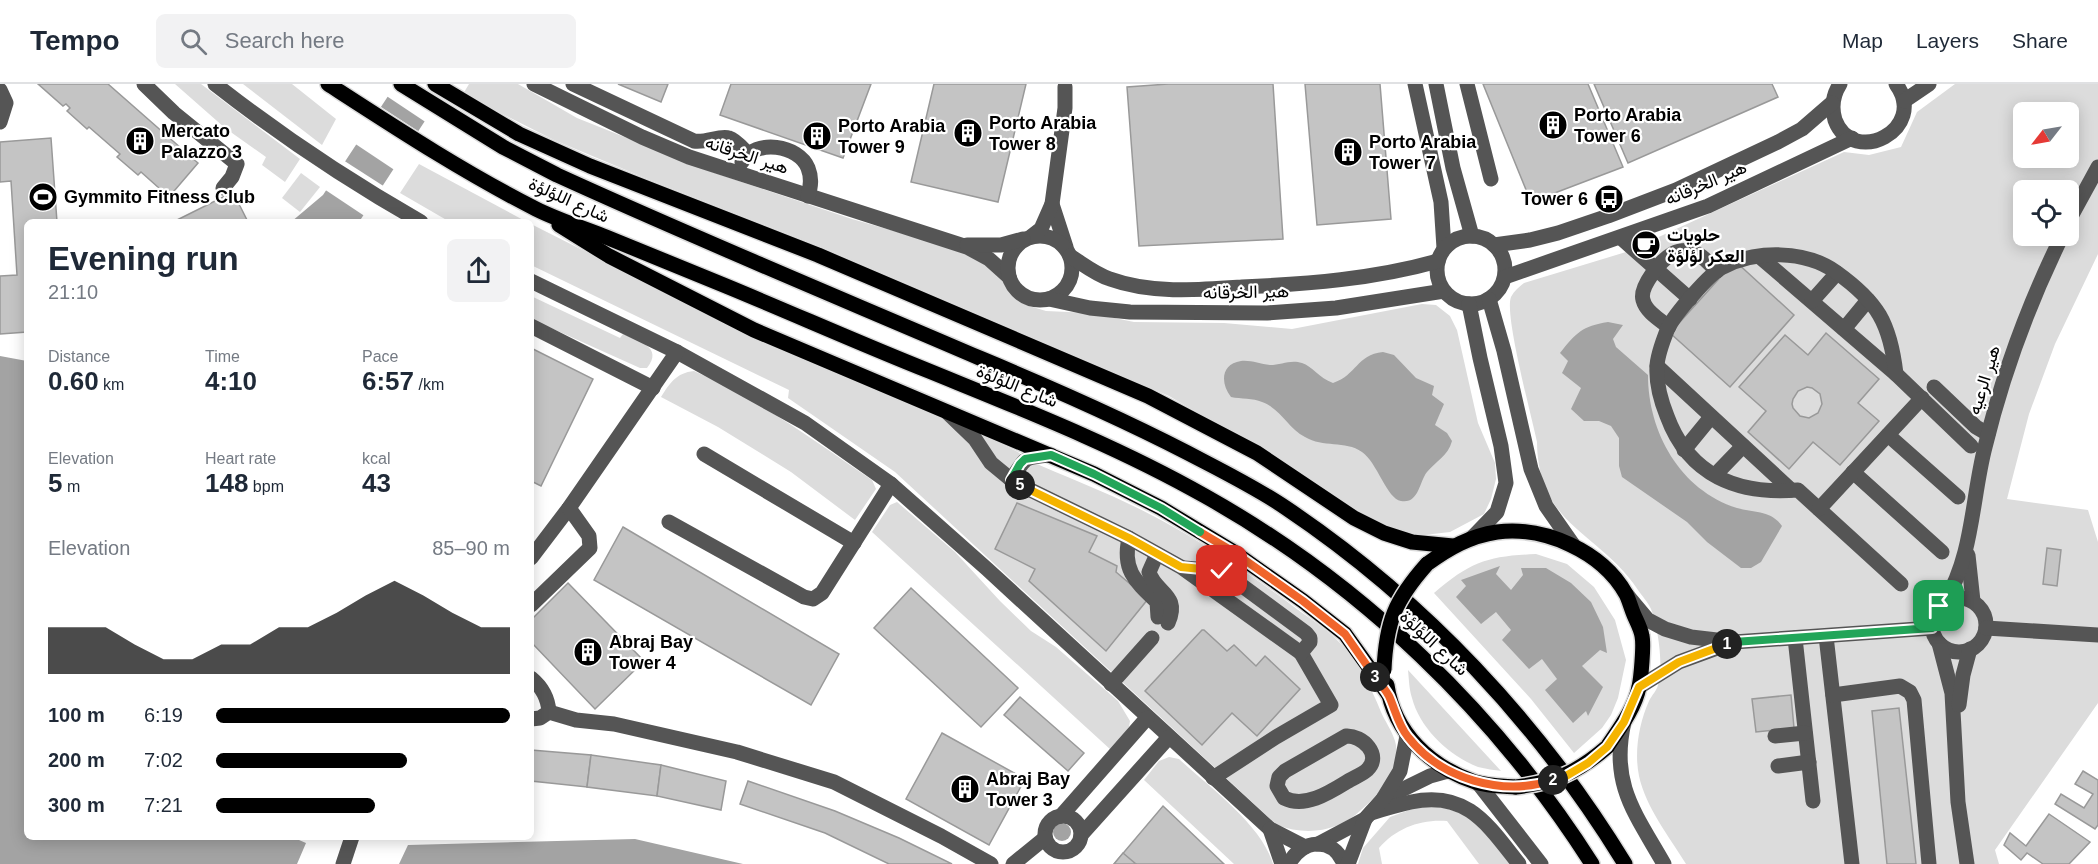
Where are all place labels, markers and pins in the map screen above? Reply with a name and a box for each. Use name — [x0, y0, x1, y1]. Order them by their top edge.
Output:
place label: Porto Arabia Tower 6 — [1574, 105, 1682, 146]
building icon: Porto Arabia Tower 6 — [1537, 109, 1569, 141]
place label: Porto Arabia Tower 8 — [989, 113, 1097, 154]
place label: Porto Arabia Tower 9 — [838, 116, 946, 157]
building icon: Porto Arabia Tower 8 — [952, 117, 984, 149]
building icon: Porto Arabia Tower 9 — [801, 120, 833, 152]
place label: Mercato Palazzo 3 — [161, 121, 242, 162]
building icon: Mercato Palazzo 3 — [124, 125, 156, 157]
place label: Porto Arabia Tower 7 — [1369, 132, 1477, 173]
building icon: Porto Arabia Tower 7 — [1332, 136, 1364, 168]
sports icon: Gymmito Fitness Club — [27, 181, 59, 213]
bus stop icon: Tower 6 — [1593, 183, 1625, 215]
place label: Gymmito Fitness Club — [64, 187, 255, 207]
place label: Tower 6 — [1521, 189, 1588, 209]
place label: حلويات العكر لؤلؤة — [1667, 225, 1745, 267]
cafe icon: حلويات العكر لؤلؤة — [1630, 229, 1662, 261]
pin: 5 — [1005, 470, 1035, 500]
pin — [1196, 545, 1247, 596]
pin — [1913, 580, 1964, 631]
pin: 1 — [1712, 629, 1742, 659]
place label: Abraj Bay Tower 4 — [609, 632, 693, 673]
building icon: Abraj Bay Tower 4 — [572, 636, 604, 668]
pin: 3 — [1360, 662, 1390, 692]
pin: 2 — [1538, 765, 1568, 795]
place label: Abraj Bay Tower 3 — [986, 769, 1070, 810]
building icon: Abraj Bay Tower 3 — [949, 773, 981, 805]

